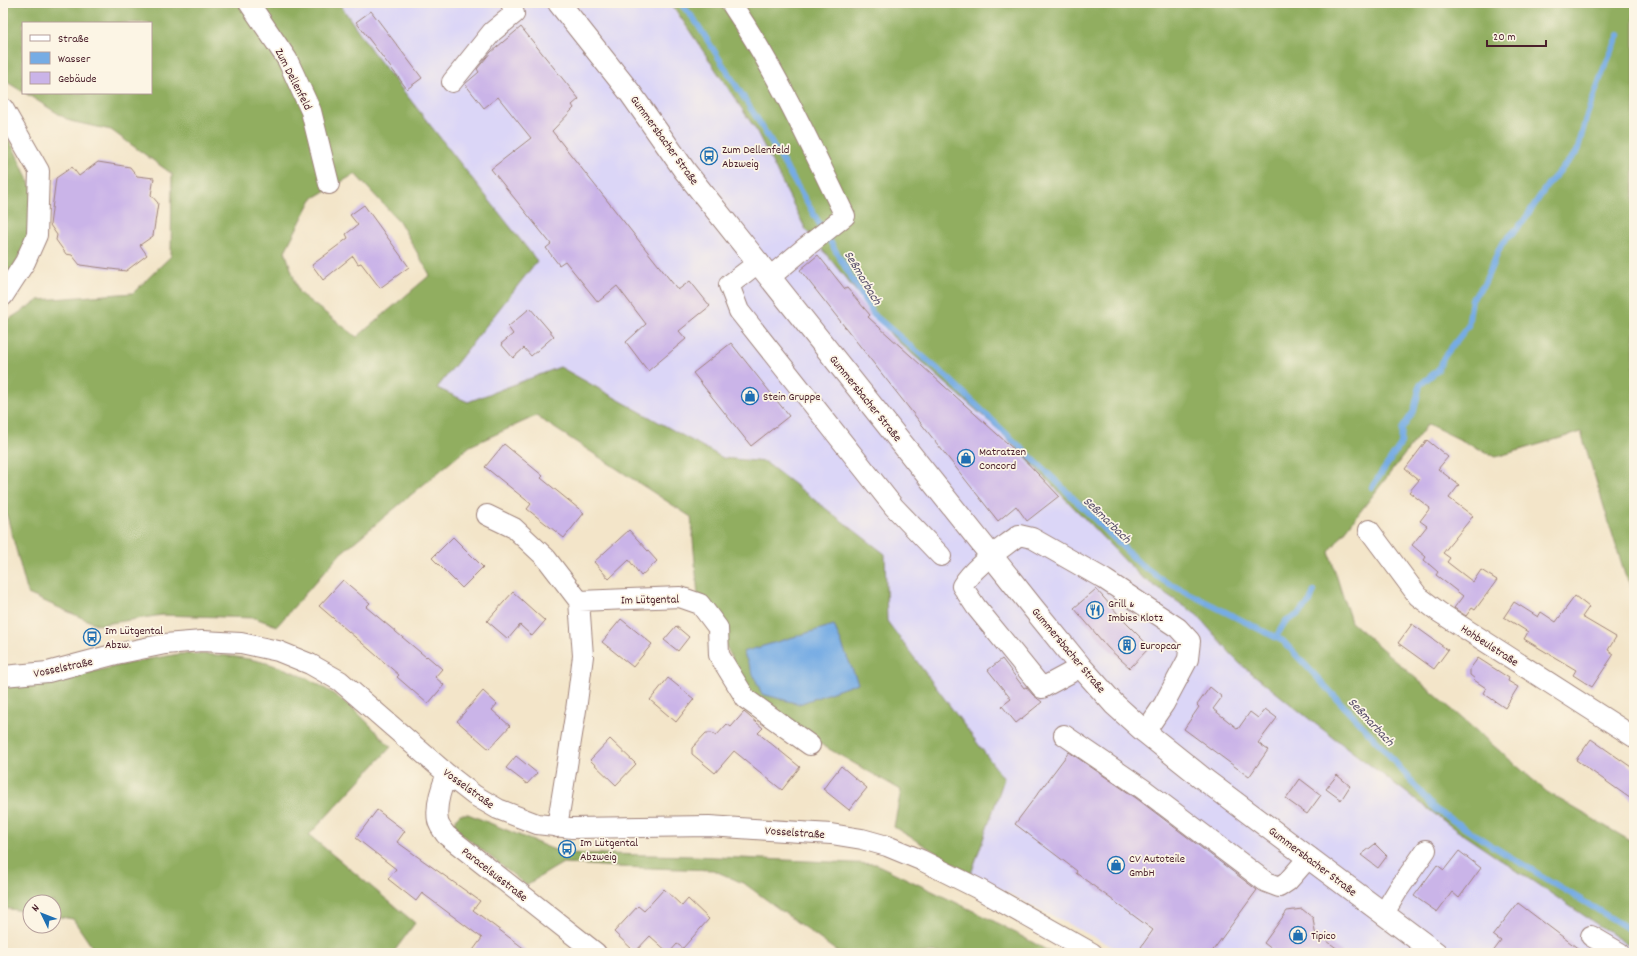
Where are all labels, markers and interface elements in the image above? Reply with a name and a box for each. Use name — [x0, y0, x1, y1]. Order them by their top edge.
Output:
legend — [22, 22, 152, 94]
scale bar — [1487, 22, 1546, 48]
text: 20 m — [1493, 29, 1516, 46]
text: Straße — [58, 31, 89, 48]
street label: Zum Dellenfeld — [270, 46, 316, 114]
text: Wasser — [58, 51, 91, 68]
text: Gebäude — [58, 71, 97, 88]
street label: Gummersbacher Straße — [625, 93, 702, 189]
place label: Zum Dellenfeld Abzweig — [722, 142, 789, 173]
bus stop icon: Zum Dellenfeld Abzweig — [699, 146, 719, 166]
water label: Seßmarbach — [838, 248, 886, 310]
street label: Gummersbacher Straße — [825, 352, 905, 446]
shop icon: Stein Gruppe — [740, 386, 760, 406]
place label: Stein Gruppe — [763, 389, 821, 406]
place label: Matratzen Concord — [979, 444, 1026, 475]
shop icon: Matratzen Concord — [956, 448, 976, 468]
water label: Seßmarbach — [1078, 493, 1135, 549]
street label: Im Lütgental — [621, 591, 679, 610]
place label: Grill & Imbiss Klotz — [1108, 596, 1163, 627]
restaurant icon: Grill & Imbiss Klotz — [1085, 600, 1105, 620]
street label: Gummersbacher Straße — [1027, 605, 1109, 697]
street label: Hohbeulstraße — [1457, 621, 1522, 671]
place label: Im Lütgental Abzw. — [105, 623, 163, 654]
bus stop icon: Im Lütgental Abzw. — [82, 627, 102, 647]
building icon: Europcar — [1117, 635, 1137, 655]
place label: Europcar — [1140, 638, 1181, 655]
street label: Vosselstraße — [32, 654, 94, 683]
water label: Seßmarbach — [1343, 694, 1398, 752]
street label: Vosselstraße — [439, 765, 497, 814]
street label: Vosselstraße — [764, 823, 825, 844]
street label: Gummersbacher Straße — [1264, 823, 1360, 901]
place label: Im Lütgental Abzweig — [580, 835, 638, 866]
bus stop icon: Im Lütgental Abzweig — [557, 839, 577, 859]
street label: Paracelsusstraße — [457, 844, 531, 906]
place label: CV Autoteile GmbH — [1129, 851, 1185, 882]
shop icon: CV Autoteile GmbH — [1106, 855, 1126, 875]
north arrow — [22, 894, 62, 934]
text: N — [28, 901, 44, 916]
shop icon: Tipico — [1288, 925, 1308, 945]
place label: Tipico — [1311, 928, 1336, 945]

